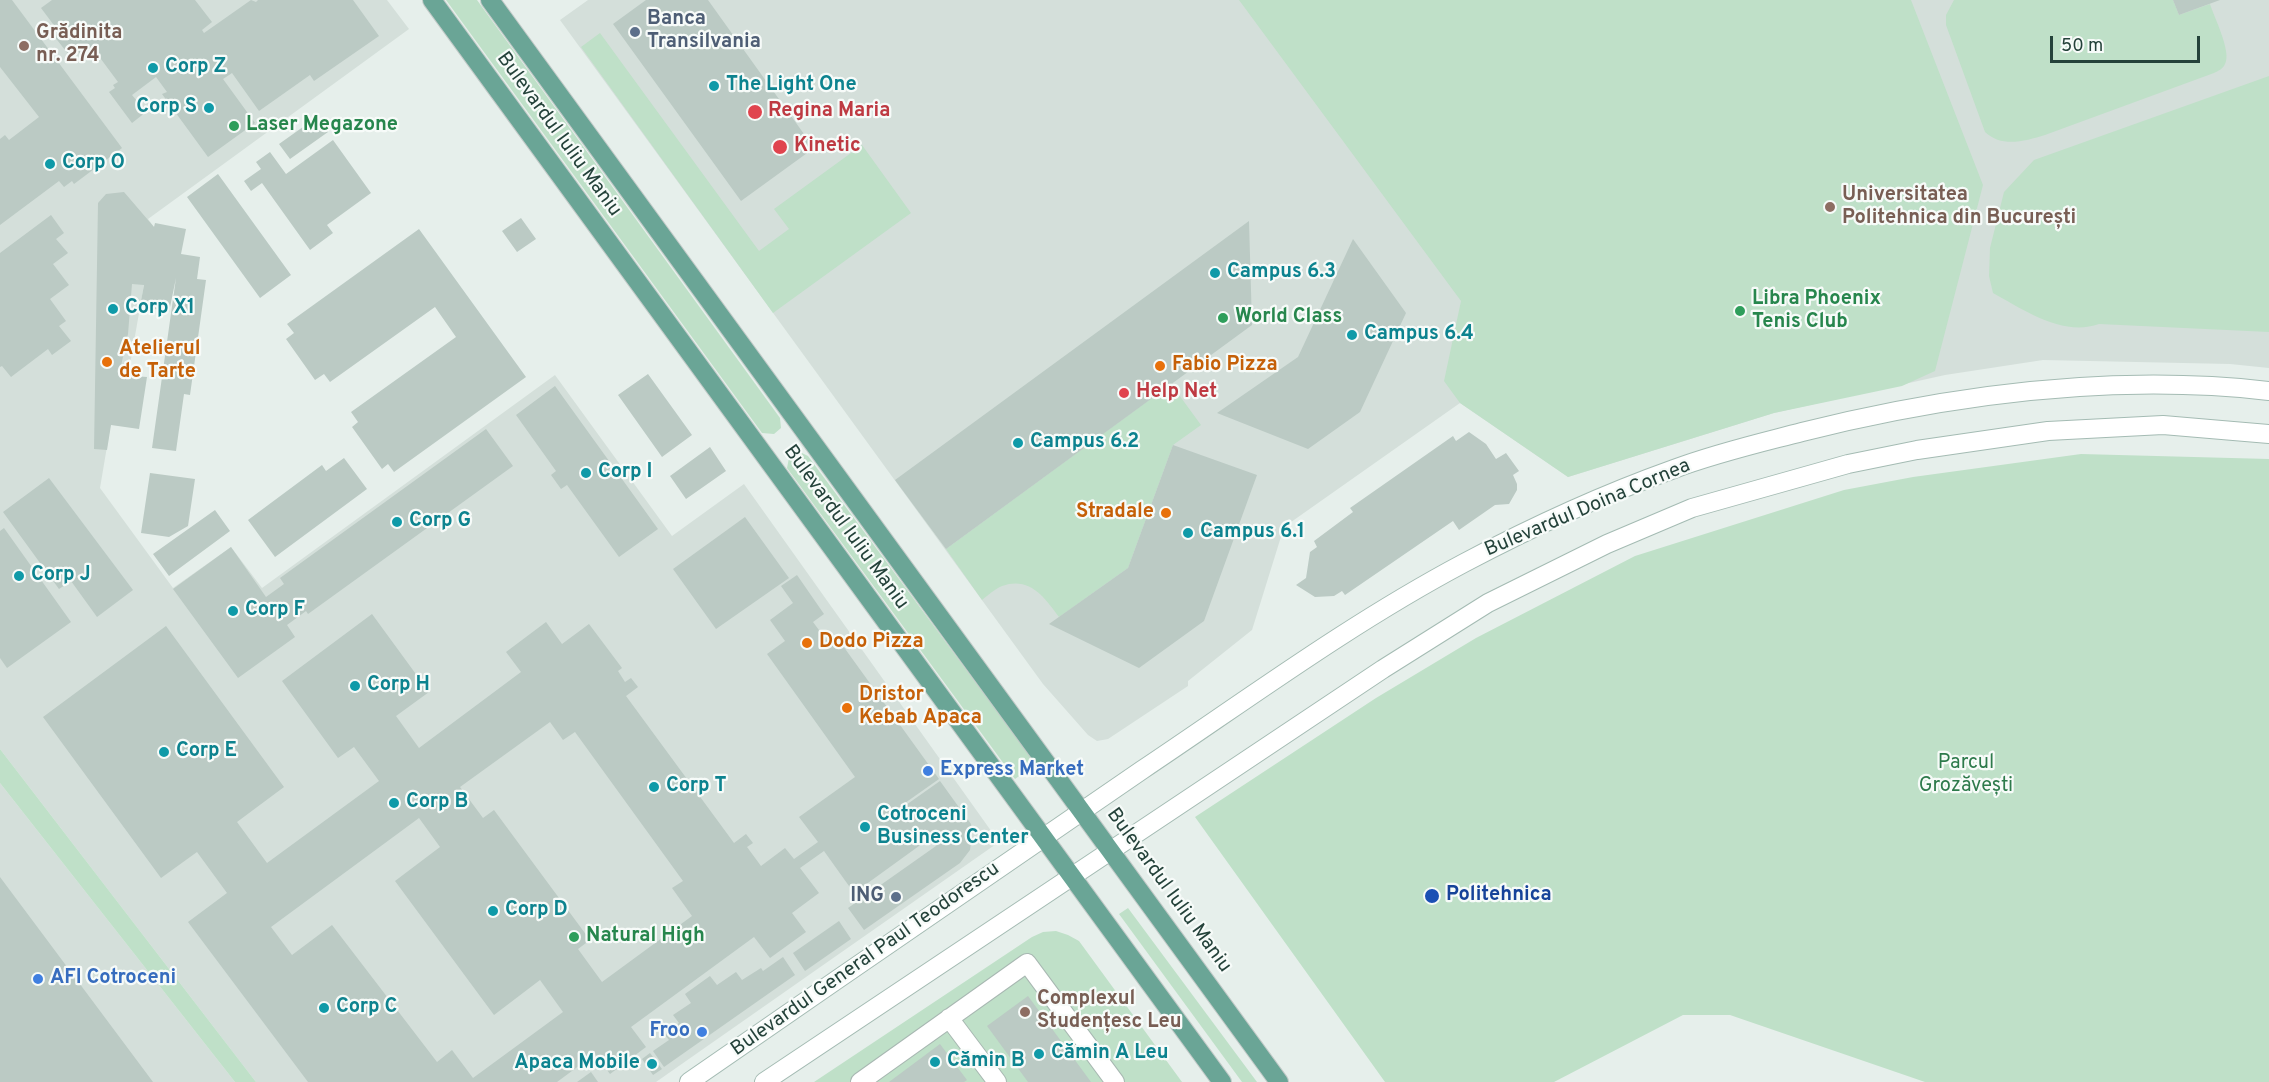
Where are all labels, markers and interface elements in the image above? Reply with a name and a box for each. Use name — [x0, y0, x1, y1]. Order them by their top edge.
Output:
place label: Banca Transilvania — [647, 8, 761, 55]
place label: Grădinita nr. 274 — [36, 22, 122, 69]
scale bar — [2053, 24, 2203, 62]
marker: Banca Transilvania — [628, 25, 642, 39]
text: 50 m — [2061, 35, 2103, 58]
marker: Grădinita nr. 274 — [17, 39, 31, 53]
street label: Bulevardul Iuliu Maniu — [490, 48, 626, 222]
place label: Corp Z — [165, 56, 226, 80]
marker: Corp Z — [146, 61, 160, 75]
place label: The Light One — [726, 74, 857, 98]
marker: The Light One — [707, 79, 721, 93]
place label: Corp S — [136, 96, 197, 120]
place label: Regina Maria — [768, 100, 890, 124]
marker: Corp S — [202, 101, 216, 115]
marker: Regina Maria — [746, 103, 764, 121]
place label: Laser Megazone — [246, 114, 398, 138]
marker: Laser Megazone — [227, 119, 241, 133]
place label: Kinetic — [794, 135, 861, 159]
marker: Kinetic — [771, 138, 789, 156]
place label: Corp O — [62, 152, 125, 176]
marker: Corp O — [43, 157, 57, 171]
place label: Universitatea Politehnica din București — [1842, 184, 2076, 231]
marker: Universitatea Politehnica din București — [1823, 200, 1837, 214]
place label: Campus 6.3 — [1227, 261, 1336, 285]
marker: Campus 6.3 — [1208, 266, 1222, 280]
place label: Libra Phoenix Tenis Club — [1752, 288, 1881, 335]
place label: Corp X1 — [125, 297, 195, 321]
marker: Corp X1 — [106, 302, 120, 316]
marker: Libra Phoenix Tenis Club — [1733, 304, 1747, 318]
place label: World Class — [1235, 306, 1342, 330]
marker: World Class — [1216, 311, 1230, 325]
place label: Campus 6.4 — [1364, 323, 1474, 347]
marker: Campus 6.4 — [1345, 328, 1359, 342]
place label: Atelierul de Tarte — [119, 338, 201, 385]
place label: Fabio Pizza — [1172, 354, 1278, 378]
marker: Atelierul de Tarte — [100, 355, 114, 369]
marker: Fabio Pizza — [1153, 359, 1167, 373]
place label: Help Net — [1136, 381, 1217, 405]
marker: Help Net — [1117, 386, 1131, 400]
place label: Campus 6.2 — [1030, 431, 1139, 455]
marker: Campus 6.2 — [1011, 436, 1025, 450]
street label: Bulevardul Iuliu Maniu — [777, 441, 913, 615]
street label: Bulevardul Doina Cornea — [1482, 455, 1694, 563]
place label: Corp I — [598, 461, 652, 485]
marker: Corp I — [579, 466, 593, 480]
place label: Stradale — [1076, 501, 1154, 525]
marker: Stradale — [1159, 506, 1173, 520]
place label: Corp G — [409, 510, 471, 534]
marker: Corp G — [390, 515, 404, 529]
place label: Campus 6.1 — [1200, 521, 1305, 545]
marker: Campus 6.1 — [1181, 526, 1195, 540]
place label: Corp J — [31, 564, 91, 588]
marker: Corp J — [12, 569, 26, 583]
place label: Corp F — [245, 599, 305, 623]
marker: Corp F — [226, 604, 240, 618]
place label: Dodo Pizza — [819, 631, 924, 655]
marker: Dodo Pizza — [800, 636, 814, 650]
place label: Corp H — [367, 674, 430, 698]
marker: Corp H — [348, 679, 362, 693]
place label: Dristor Kebab Apaca — [859, 684, 982, 731]
marker: Dristor Kebab Apaca — [840, 701, 854, 715]
place label: Corp E — [176, 740, 237, 764]
marker: Corp E — [157, 745, 171, 759]
park label: Parcul Grozăvești — [1919, 752, 2013, 799]
place label: Express Market — [940, 759, 1084, 783]
marker: Express Market — [921, 764, 935, 778]
place label: Corp T — [666, 775, 727, 799]
marker: Corp T — [647, 780, 661, 794]
place label: Corp B — [406, 791, 468, 815]
marker: Corp B — [387, 796, 401, 810]
place label: Cotroceni Business Center — [877, 804, 1028, 851]
street label: Bulevardul Iuliu Maniu — [1100, 804, 1236, 978]
marker: Cotroceni Business Center — [858, 820, 872, 834]
street label: Bulevardul General Paul Teodorescu — [727, 858, 1005, 1062]
place label: Politehnica — [1446, 884, 1552, 908]
place label: ING — [850, 885, 884, 909]
marker: Politehnica — [1423, 887, 1441, 905]
marker: ING — [889, 890, 903, 904]
place label: Corp D — [505, 899, 568, 923]
marker: Corp D — [486, 904, 500, 918]
place label: Natural High — [586, 925, 705, 949]
marker: Natural High — [567, 930, 581, 944]
place label: AFI Cotroceni — [50, 967, 176, 991]
marker: AFI Cotroceni — [31, 972, 45, 986]
place label: Complexul Studențesc Leu — [1037, 988, 1182, 1035]
place label: Corp C — [336, 996, 397, 1020]
marker: Corp C — [317, 1001, 331, 1015]
marker: Complexul Studențesc Leu — [1018, 1005, 1032, 1019]
place label: Froo — [649, 1020, 690, 1044]
marker: Froo — [695, 1025, 709, 1039]
place label: Cămin A Leu — [1051, 1042, 1169, 1066]
marker: Cămin A Leu — [1032, 1047, 1046, 1061]
place label: Cămin B — [947, 1050, 1025, 1074]
place label: Apaca Mobile — [514, 1052, 640, 1076]
marker: Cămin B — [928, 1055, 942, 1069]
marker: Apaca Mobile — [645, 1057, 659, 1071]

